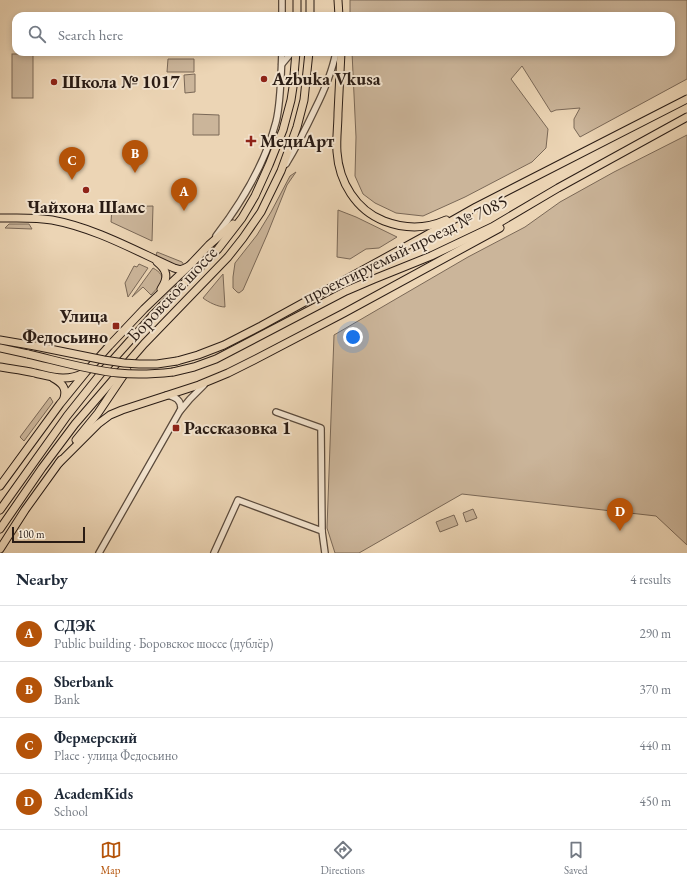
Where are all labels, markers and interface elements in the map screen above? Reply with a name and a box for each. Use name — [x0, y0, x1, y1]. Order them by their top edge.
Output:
search box — [12, 12, 675, 56]
icon: search — [26, 23, 48, 45]
text: Search here — [58, 25, 123, 44]
place label: Azbuka Vkusa — [271, 67, 381, 90]
place label: Школа № 1017 — [62, 70, 180, 93]
marker: Azbuka Vkusa — [259, 74, 269, 84]
marker: Школа № 1017 — [49, 77, 59, 87]
place label: МедиАрт — [260, 129, 334, 152]
marker: МедиАрт — [245, 135, 257, 147]
pin: B — [122, 140, 148, 173]
pin: C — [59, 147, 85, 180]
pin: A — [171, 178, 197, 211]
marker: Чайхона Шамс — [81, 185, 91, 195]
street label: проектируемый проезд № 7085 — [299, 189, 511, 308]
place label: Чайхона Шамс — [27, 195, 146, 218]
street label: Боровское шоссе — [121, 241, 222, 346]
place label: Улица Федосьино — [22, 304, 108, 348]
marker: Улица Федосьино — [111, 321, 121, 331]
your location — [343, 327, 363, 347]
place label: Рассказовка 1 — [184, 416, 291, 439]
marker: Рассказовка 1 — [171, 423, 181, 433]
pin: D — [607, 498, 633, 531]
scale bar — [12, 525, 85, 544]
text: 100 m — [18, 527, 45, 541]
text: Nearby — [16, 568, 68, 590]
text: 4 results — [630, 571, 671, 588]
text: СДЭК — [54, 616, 96, 635]
text: A — [24, 625, 34, 642]
text: 290 m — [640, 625, 671, 642]
text: Public building · Боровское шоссе (дублёр) — [54, 635, 273, 652]
text: Sberbank — [54, 672, 113, 691]
text: B — [25, 681, 33, 698]
text: 370 m — [640, 681, 671, 698]
text: Bank — [54, 691, 80, 708]
text: Фермерский — [54, 728, 137, 747]
text: C — [24, 737, 34, 754]
text: 440 m — [640, 737, 671, 754]
text: Place · улица Федосьино — [54, 747, 178, 764]
text: AcademKids — [54, 784, 133, 803]
text: D — [24, 793, 34, 810]
text: 450 m — [640, 793, 671, 810]
text: School — [54, 803, 88, 820]
tab: Map — [100, 839, 122, 877]
tab: Directions — [321, 839, 365, 877]
tab: Saved — [564, 839, 587, 877]

